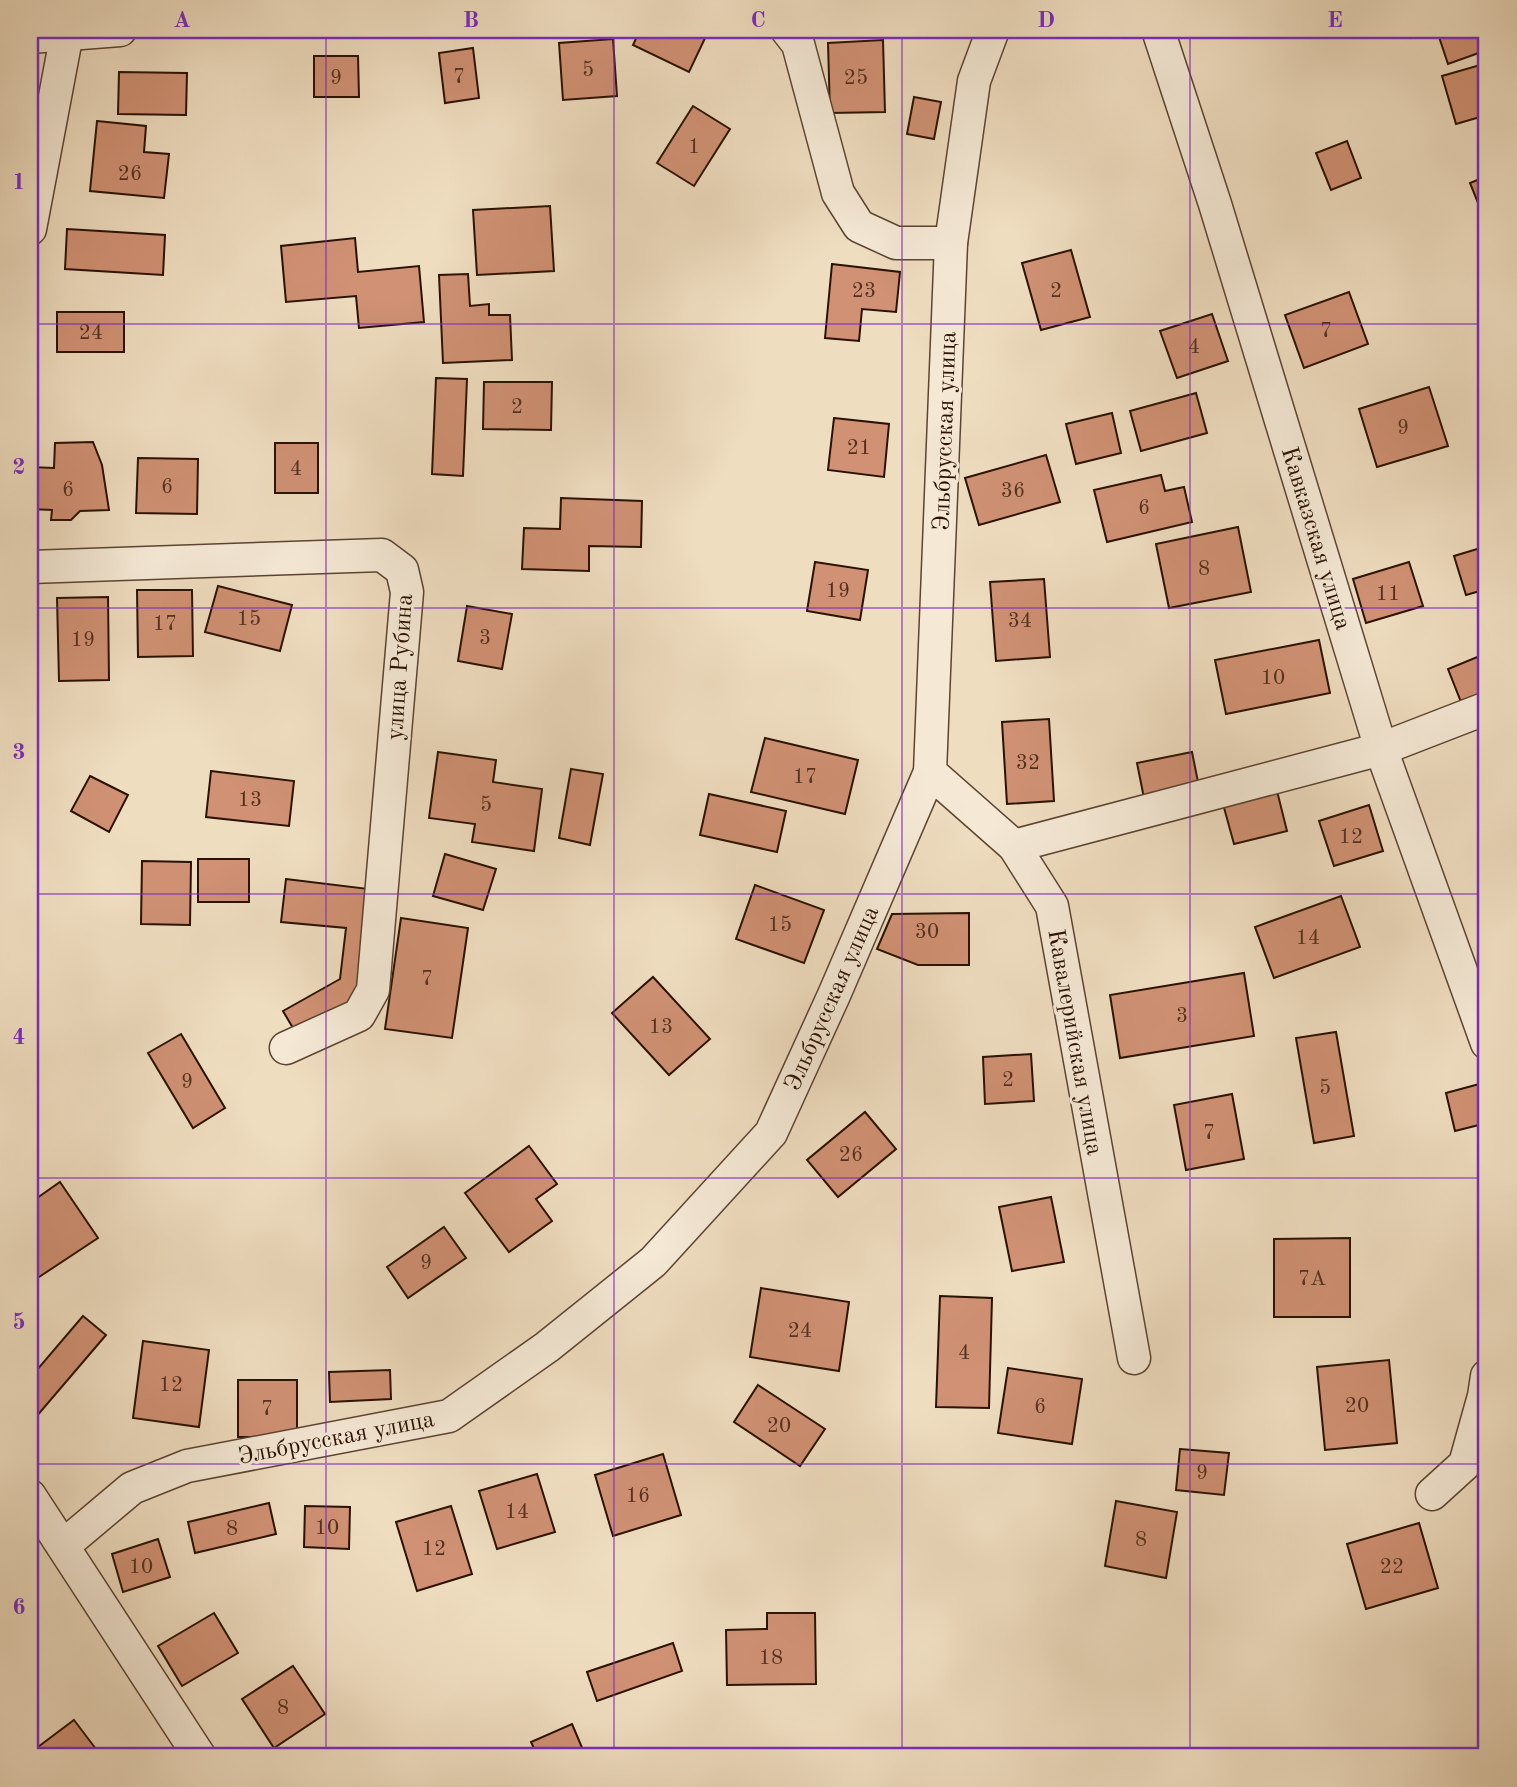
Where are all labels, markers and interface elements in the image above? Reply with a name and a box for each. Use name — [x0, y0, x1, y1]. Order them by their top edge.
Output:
text: A — [173, 9, 191, 32]
text: B — [463, 9, 479, 32]
text: C — [750, 9, 766, 32]
text: D — [1037, 9, 1055, 32]
text: E — [1327, 9, 1343, 32]
house number: 5 — [582, 60, 594, 81]
house number: 7 — [453, 67, 465, 88]
house number: 9 — [330, 68, 342, 89]
house number: 25 — [844, 68, 868, 89]
house number: 1 — [688, 137, 700, 158]
house number: 26 — [118, 164, 142, 185]
text: 1 — [12, 171, 26, 194]
house number: 23 — [852, 281, 876, 302]
house number: 2 — [1050, 281, 1062, 302]
house number: 7 — [1320, 321, 1332, 342]
house number: 24 — [79, 323, 103, 344]
street label: Эльбрусская улица — [931, 331, 961, 531]
house number: 4 — [1188, 337, 1200, 358]
house number: 2 — [511, 397, 523, 418]
house number: 9 — [1397, 418, 1409, 439]
house number: 21 — [847, 438, 871, 459]
street label: Кавказская улица — [1276, 444, 1354, 633]
text: 2 — [12, 456, 26, 479]
house number: 4 — [290, 459, 302, 480]
house number: 6 — [161, 477, 173, 498]
house number: 6 — [62, 480, 74, 501]
house number: 36 — [1001, 481, 1025, 502]
house number: 6 — [1138, 498, 1150, 519]
house number: 8 — [1198, 559, 1210, 580]
house number: 19 — [826, 581, 850, 602]
house number: 11 — [1376, 584, 1400, 605]
street label: улица Рубина — [384, 593, 418, 741]
house number: 15 — [237, 609, 261, 630]
house number: 34 — [1008, 611, 1032, 632]
house number: 17 — [153, 614, 177, 635]
house number: 3 — [479, 628, 491, 649]
house number: 19 — [71, 630, 95, 651]
house number: 10 — [1261, 668, 1285, 689]
text: 3 — [12, 741, 26, 764]
house number: 32 — [1016, 753, 1040, 774]
house number: 17 — [793, 767, 817, 788]
house number: 13 — [238, 790, 262, 811]
house number: 5 — [480, 795, 492, 816]
house number: 12 — [1339, 827, 1363, 848]
street label: Эльбрусская улица — [781, 903, 884, 1095]
house number: 15 — [768, 915, 792, 936]
house number: 30 — [915, 922, 939, 943]
street label: Кавалерийская улица — [1042, 927, 1106, 1157]
house number: 14 — [1296, 928, 1320, 949]
house number: 7 — [421, 969, 433, 990]
house number: 3 — [1176, 1006, 1188, 1027]
house number: 13 — [649, 1017, 673, 1038]
text: 4 — [12, 1026, 26, 1049]
house number: 2 — [1002, 1070, 1014, 1091]
house number: 9 — [181, 1072, 193, 1093]
house number: 5 — [1319, 1078, 1331, 1099]
house number: 7 — [1203, 1123, 1215, 1144]
house number: 26 — [839, 1145, 863, 1166]
house number: 9 — [420, 1253, 432, 1274]
house number: 7А — [1298, 1269, 1326, 1290]
text: 5 — [12, 1311, 26, 1334]
house number: 24 — [788, 1321, 812, 1342]
house number: 4 — [958, 1343, 970, 1364]
house number: 12 — [159, 1375, 183, 1396]
house number: 20 — [1345, 1396, 1369, 1417]
house number: 6 — [1034, 1397, 1046, 1418]
house number: 7 — [261, 1399, 273, 1420]
street label: Эльбрусская улица — [236, 1408, 437, 1470]
house number: 20 — [767, 1416, 791, 1437]
house number: 9 — [1196, 1463, 1208, 1484]
house number: 16 — [626, 1486, 650, 1507]
house number: 14 — [505, 1502, 529, 1523]
house number: 10 — [315, 1518, 339, 1539]
house number: 8 — [226, 1519, 238, 1540]
house number: 8 — [1135, 1530, 1147, 1551]
house number: 12 — [422, 1539, 446, 1560]
house number: 10 — [129, 1557, 153, 1578]
house number: 22 — [1380, 1557, 1404, 1578]
text: 6 — [12, 1596, 26, 1619]
house number: 18 — [759, 1648, 783, 1669]
house number: 8 — [277, 1698, 289, 1719]

